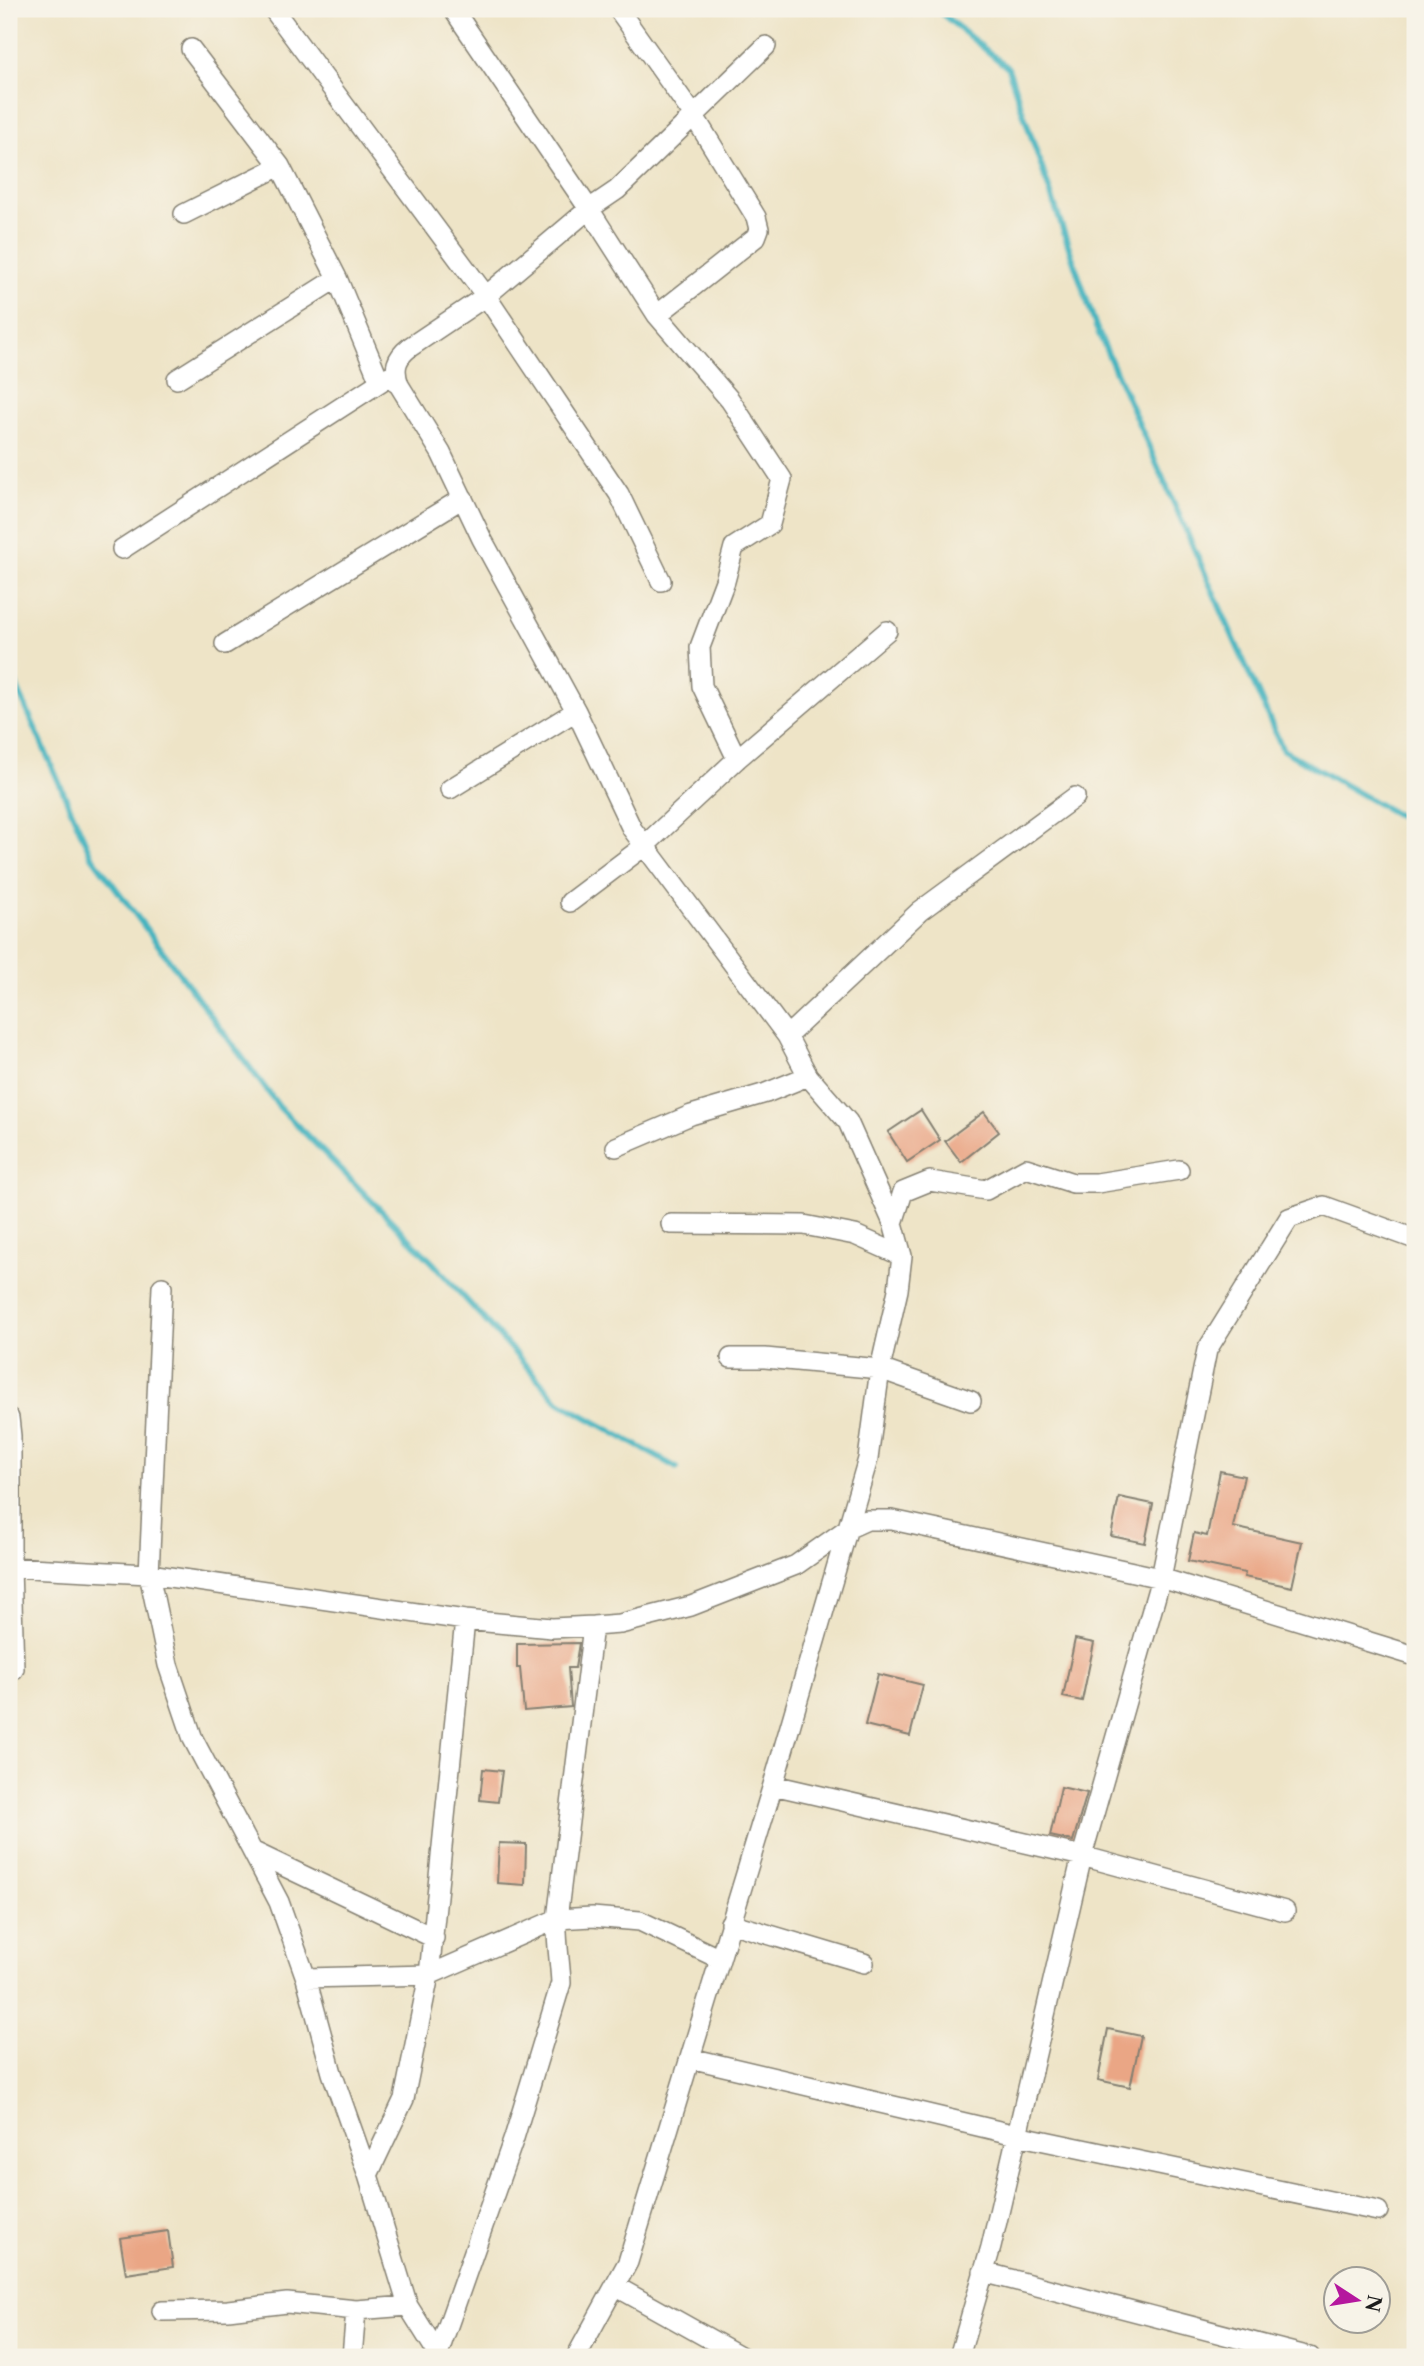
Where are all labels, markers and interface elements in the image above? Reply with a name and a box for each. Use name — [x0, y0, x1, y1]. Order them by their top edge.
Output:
north arrow — [1322, 2264, 1392, 2334]
text: N — [1360, 2293, 1386, 2314]

